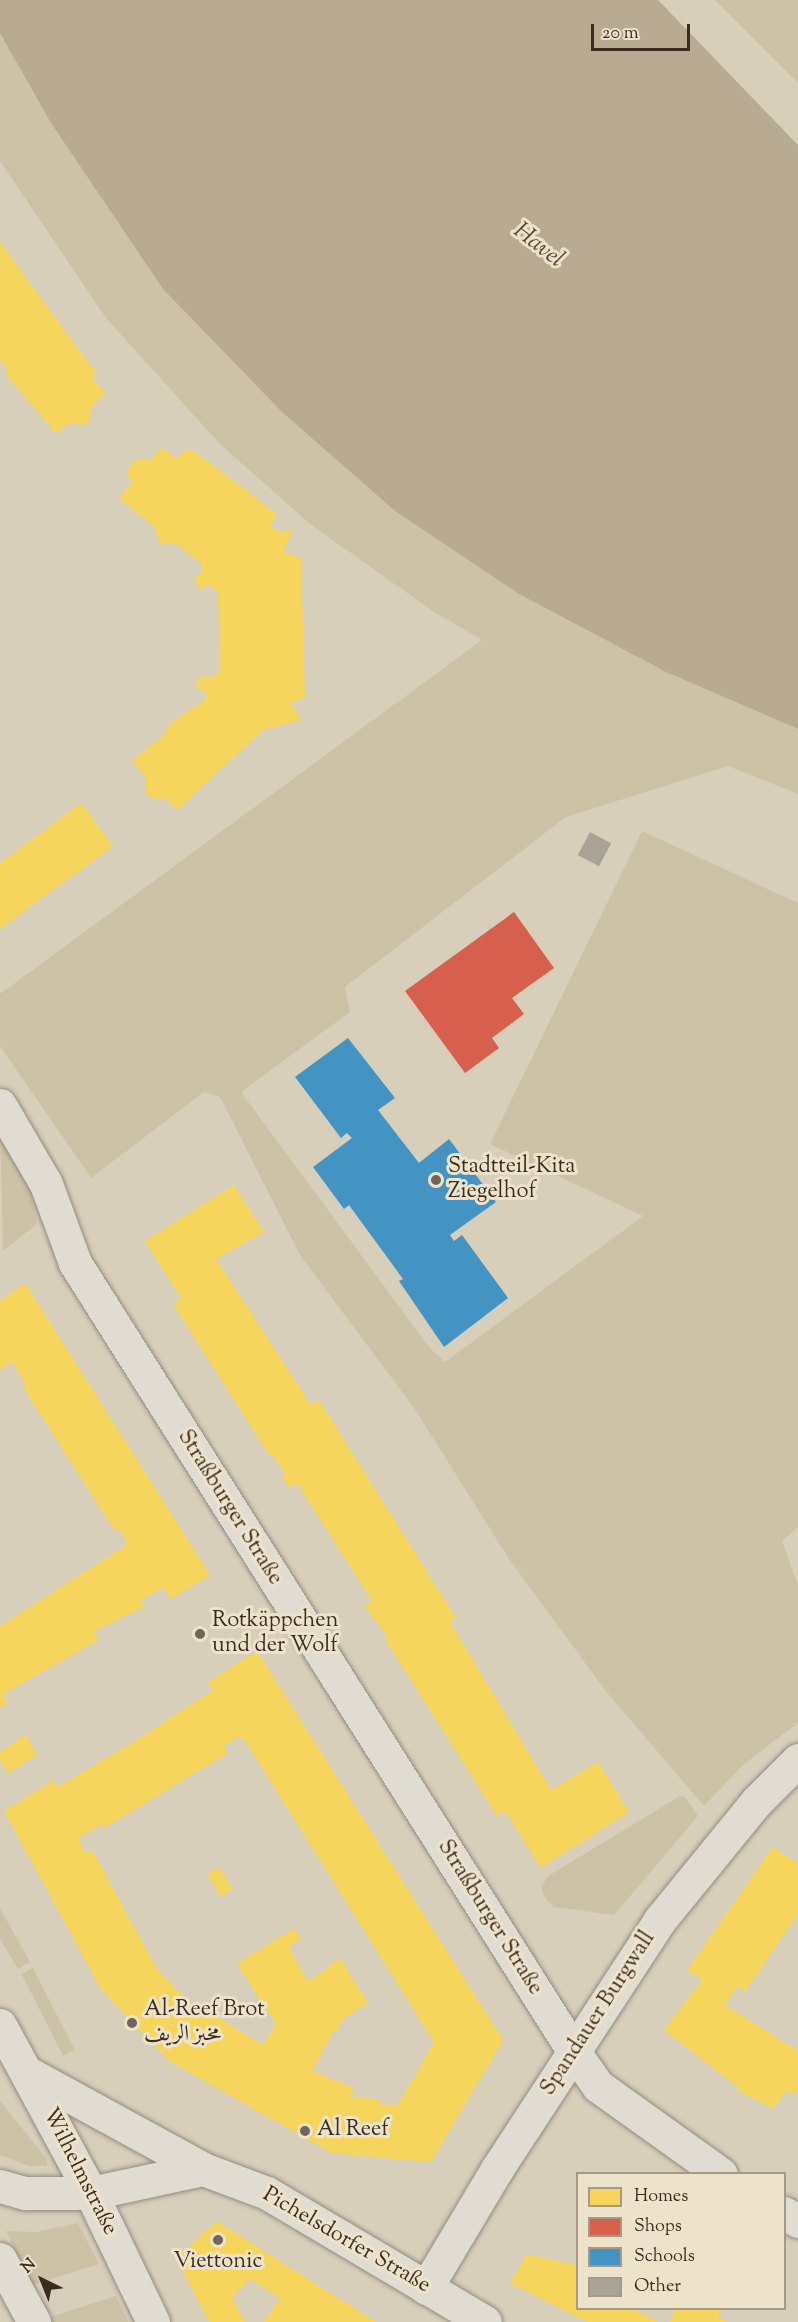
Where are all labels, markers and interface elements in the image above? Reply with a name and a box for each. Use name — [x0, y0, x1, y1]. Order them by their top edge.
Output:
scale bar — [594, 12, 693, 50]
text: 20 m — [602, 21, 639, 47]
water label: Havel — [507, 217, 569, 275]
place label: Stadtteil-Kita Ziegelhof — [448, 1154, 575, 1206]
marker: Stadtteil-Kita Ziegelhof — [429, 1173, 443, 1187]
street label: Straßburger Straße — [171, 1426, 287, 1590]
place label: Rotkäppchen und der Wolf — [212, 1608, 338, 1660]
marker: Rotkäppchen und der Wolf — [193, 1627, 207, 1641]
street label: Straßburger Straße — [431, 1836, 547, 2000]
street label: Spandauer Burgwall — [536, 1927, 662, 2101]
place label: Al-Reef Brot مخبز الريف — [144, 1997, 265, 2048]
marker: Al-Reef Brot مخبز الريف — [125, 2016, 139, 2030]
street label: Wilhelmstraße — [36, 2104, 122, 2240]
place label: Al Reef — [317, 2118, 389, 2144]
marker: Al Reef — [298, 2124, 312, 2138]
legend — [576, 2172, 786, 2310]
street label: Pichelsdorfer Straße — [257, 2182, 435, 2300]
text: Homes — [634, 2184, 688, 2210]
text: Shops — [634, 2214, 682, 2240]
marker: Viettonic — [211, 2233, 225, 2247]
text: Schools — [634, 2244, 695, 2270]
north arrow — [12, 2250, 72, 2310]
place label: Viettonic — [174, 2250, 262, 2276]
text: N — [17, 2254, 42, 2279]
text: Other — [634, 2274, 681, 2300]

